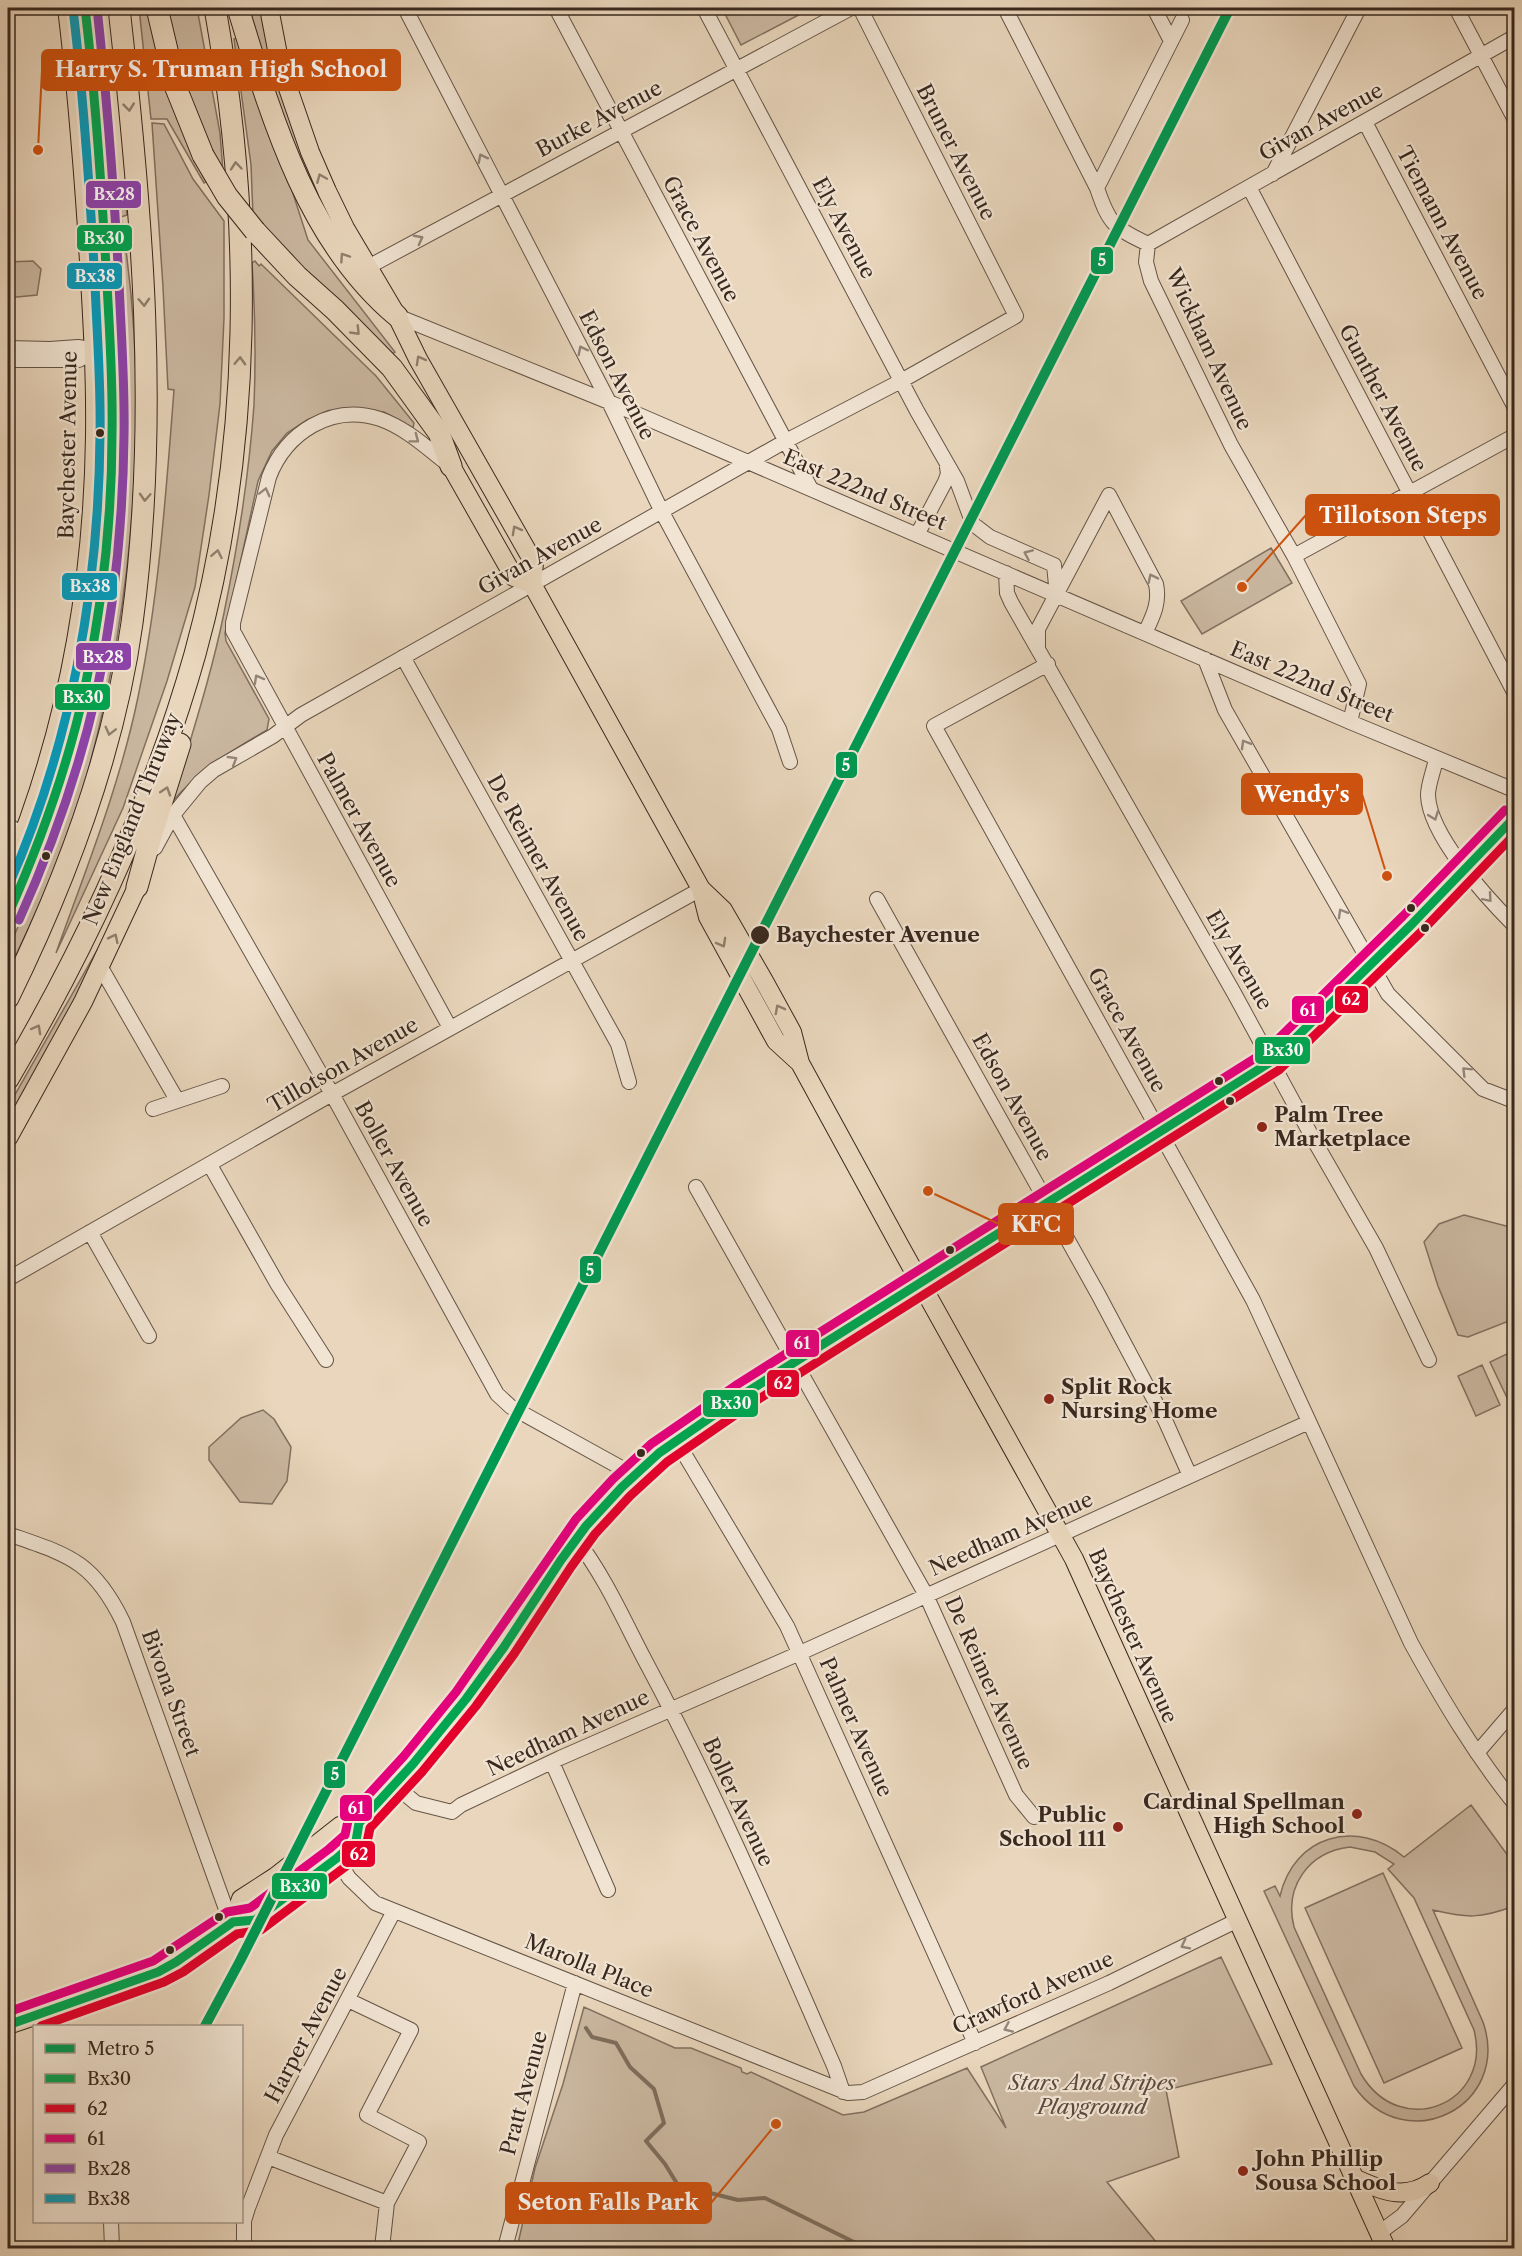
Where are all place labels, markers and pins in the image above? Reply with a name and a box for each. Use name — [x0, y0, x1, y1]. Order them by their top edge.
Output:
callout: Harry S. Truman High School — [42, 50, 400, 90]
unlabelled marker — [94, 427, 106, 439]
callout: Tillotson Steps — [1306, 495, 1499, 535]
callout: Wendy's — [1242, 774, 1362, 814]
unlabelled marker — [40, 850, 52, 862]
unlabelled marker — [1405, 902, 1417, 914]
place label: Baychester Avenue — [776, 922, 980, 947]
unlabelled marker — [1419, 922, 1431, 934]
marker: Baychester Avenue — [749, 924, 771, 946]
unlabelled marker — [1213, 1075, 1225, 1087]
unlabelled marker — [1224, 1095, 1236, 1107]
place label: Palm Tree Marketplace — [1274, 1102, 1411, 1151]
marker: Palm Tree Marketplace — [1255, 1120, 1269, 1134]
callout: KFC — [999, 1204, 1073, 1244]
unlabelled marker — [944, 1244, 956, 1256]
place label: Split Rock Nursing Home — [1061, 1374, 1218, 1423]
marker: Split Rock Nursing Home — [1042, 1392, 1056, 1406]
unlabelled marker — [635, 1447, 647, 1459]
place label: Cardinal Spellman High School — [1143, 1789, 1346, 1838]
place label: Public School 111 — [999, 1802, 1107, 1851]
marker: Cardinal Spellman High School — [1350, 1807, 1364, 1821]
marker: Public School 111 — [1111, 1820, 1125, 1834]
unlabelled marker — [213, 1911, 225, 1923]
unlabelled marker — [164, 1944, 176, 1956]
place label: John Phillip Sousa School — [1251, 2146, 1396, 2195]
marker: John Phillip Sousa School — [1236, 2164, 1250, 2178]
callout: Seton Falls Park — [506, 2183, 711, 2223]

